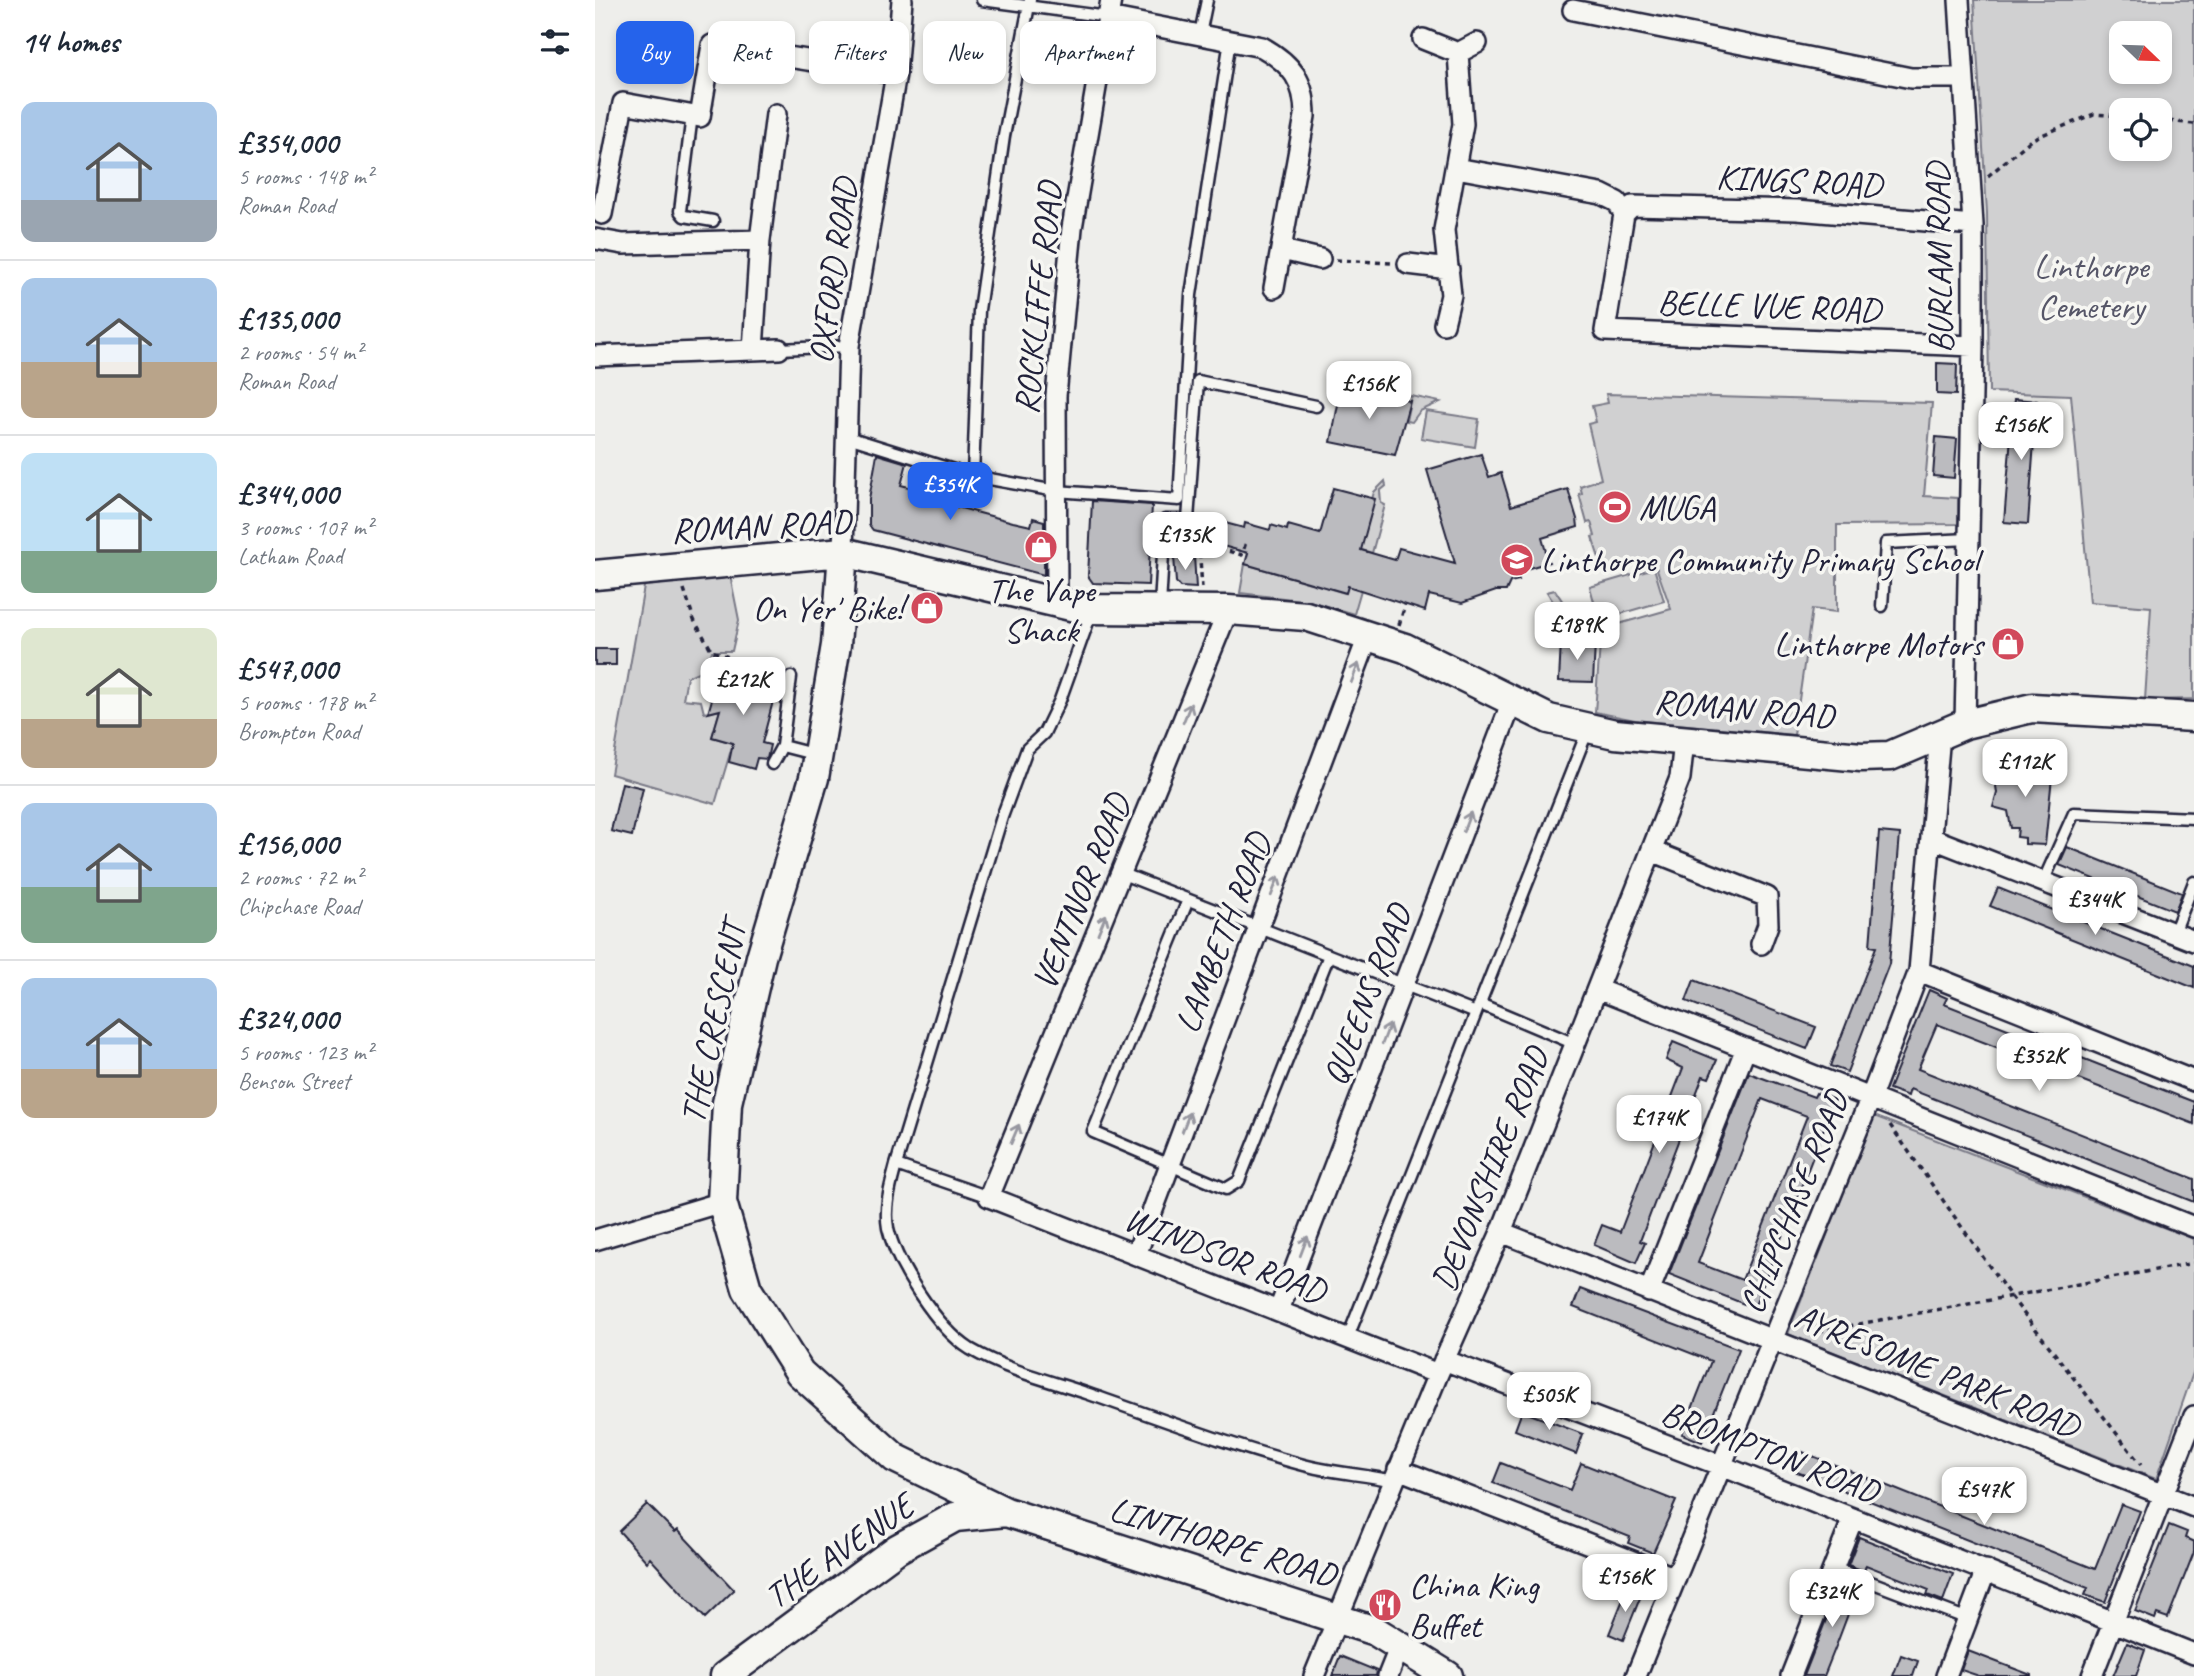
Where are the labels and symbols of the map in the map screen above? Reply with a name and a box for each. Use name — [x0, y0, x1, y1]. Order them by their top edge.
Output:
north arrow — [2109, 21, 2172, 84]
street label: KINGS ROAD — [1715, 154, 1885, 208]
street label: BURLAM ROAD — [1915, 160, 1963, 353]
street label: OXFORD ROAD — [798, 173, 869, 366]
street label: ROCKLIFFE ROAD — [1003, 177, 1073, 416]
park label: Linthorpe Cemetery — [2034, 244, 2151, 329]
street label: BELLE VUE ROAD — [1657, 280, 1884, 332]
pin: £156K — [1320, 362, 1418, 421]
pin: £156K — [1972, 402, 2070, 462]
pin: £354K — [901, 462, 999, 522]
place label: MUGA — [1639, 485, 1716, 530]
sports icon: MUGA — [1596, 488, 1634, 526]
street label: ROMAN ROAD — [670, 499, 855, 553]
pin: £135K — [1136, 512, 1234, 572]
shop icon: The Vape Shack — [1022, 528, 1060, 566]
place label: Linthorpe Community Primary School — [1541, 538, 1984, 583]
school or university icon: Linthorpe Community Primary School — [1498, 541, 1536, 579]
place label: The Vape Shack — [987, 568, 1097, 653]
place label: On Yer' Bike! — [753, 586, 910, 631]
shop icon: On Yer' Bike! — [908, 589, 946, 627]
pin: £189K — [1528, 602, 1626, 662]
place label: Linthorpe Motors — [1774, 622, 1986, 667]
shop icon: Linthorpe Motors — [1989, 625, 2027, 663]
pin: £212K — [694, 658, 792, 717]
one-way arrow — [1349, 662, 1362, 684]
street label: ROMAN ROAD — [1652, 679, 1838, 739]
one-way arrow — [1181, 703, 1194, 724]
pin: £112K — [1976, 740, 2074, 799]
street label: VENTNOR ROAD — [1021, 785, 1142, 996]
one-way arrow — [1462, 811, 1475, 833]
street label: LAMBETH ROAD — [1164, 825, 1283, 1039]
one-way arrow — [1269, 875, 1282, 897]
pin: £344K — [2046, 878, 2144, 937]
street label: QUEENS ROAD — [1312, 896, 1423, 1092]
street label: THE CRESCENT — [670, 910, 758, 1128]
one-way arrow — [1096, 914, 1109, 935]
one-way arrow — [1381, 1024, 1394, 1046]
pin: £352K — [1990, 1034, 2088, 1093]
street label: DEVONSHIRE ROAD — [1421, 1038, 1560, 1297]
street label: CHIPCHASE ROAD — [1729, 1082, 1860, 1320]
pin: £174K — [1610, 1096, 1708, 1155]
one-way arrow — [1181, 1111, 1193, 1133]
one-way arrow — [1009, 1124, 1022, 1145]
street label: WINDSOR ROAD — [1118, 1196, 1334, 1315]
one-way arrow — [1298, 1236, 1311, 1258]
street label: AYRESOME PARK ROAD — [1788, 1294, 2088, 1450]
pin: £505K — [1500, 1372, 1598, 1432]
street label: BROMPTON ROAD — [1655, 1390, 1888, 1515]
pin: £547K — [1935, 1468, 2033, 1527]
street label: THE AVENUE — [756, 1481, 926, 1619]
street label: LINTHORPE ROAD — [1104, 1486, 1344, 1599]
pin: £156K — [1576, 1554, 1674, 1614]
place label: China King Buffet — [1409, 1563, 1540, 1648]
pin: £324K — [1783, 1570, 1881, 1629]
restaurant icon: China King Buffet — [1366, 1586, 1404, 1624]

